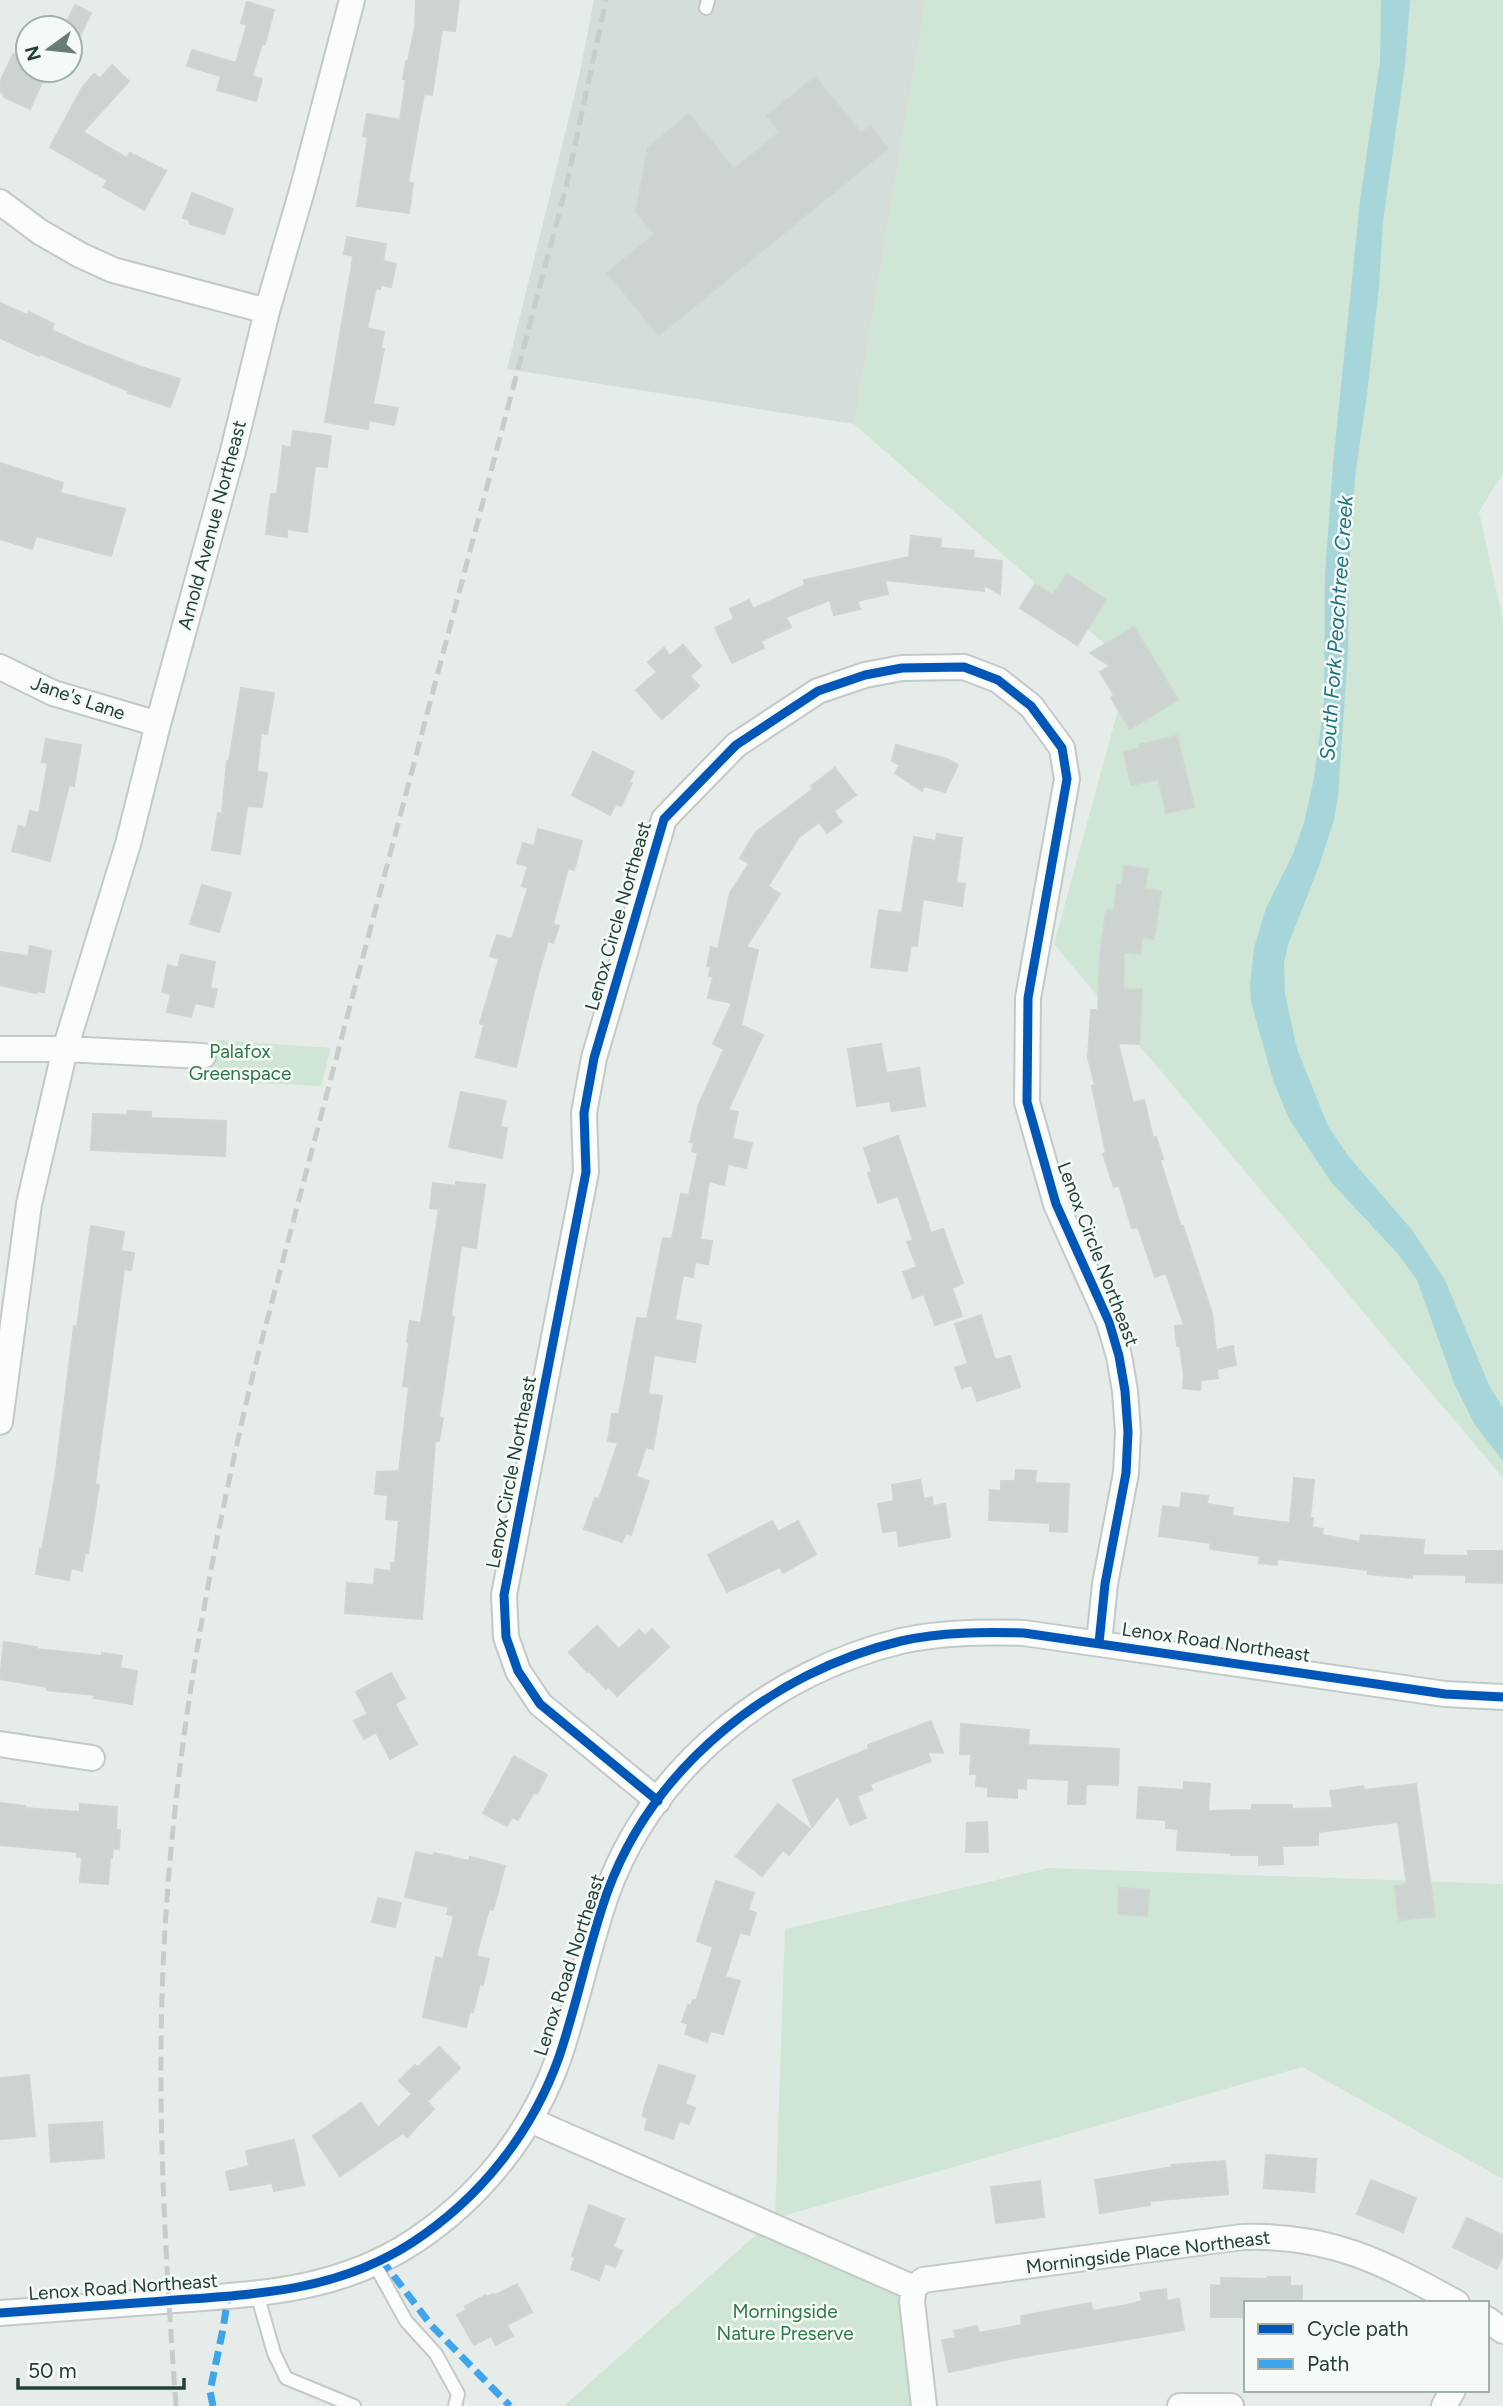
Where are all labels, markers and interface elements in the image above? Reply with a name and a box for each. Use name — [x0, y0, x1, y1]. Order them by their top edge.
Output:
north arrow — [14, 14, 84, 84]
text: N — [20, 43, 46, 63]
street label: Arnold Avenue Northeast — [173, 418, 251, 632]
water label: South Fork Peachtree Creek — [1314, 494, 1358, 761]
street label: Jane's Lane — [28, 671, 128, 725]
street label: Lenox Circle Northeast — [580, 819, 656, 1013]
park label: Palafox Greenspace — [189, 1040, 291, 1085]
street label: Lenox Circle Northeast — [1052, 1159, 1144, 1349]
street label: Lenox Circle Northeast — [481, 1374, 541, 1570]
street label: Lenox Road Northeast — [1120, 1617, 1312, 1667]
street label: Lenox Road Northeast — [529, 1871, 609, 2059]
street label: Morningside Place Northeast — [1025, 2226, 1271, 2278]
street label: Lenox Road Northeast — [27, 2269, 219, 2305]
park label: Morningside Nature Preserve — [716, 2300, 854, 2345]
legend — [1244, 2301, 1489, 2392]
text: Cycle path — [1307, 2316, 1408, 2341]
scale bar — [18, 2346, 184, 2390]
text: Path — [1307, 2351, 1349, 2376]
text: 50 m — [28, 2358, 77, 2383]

